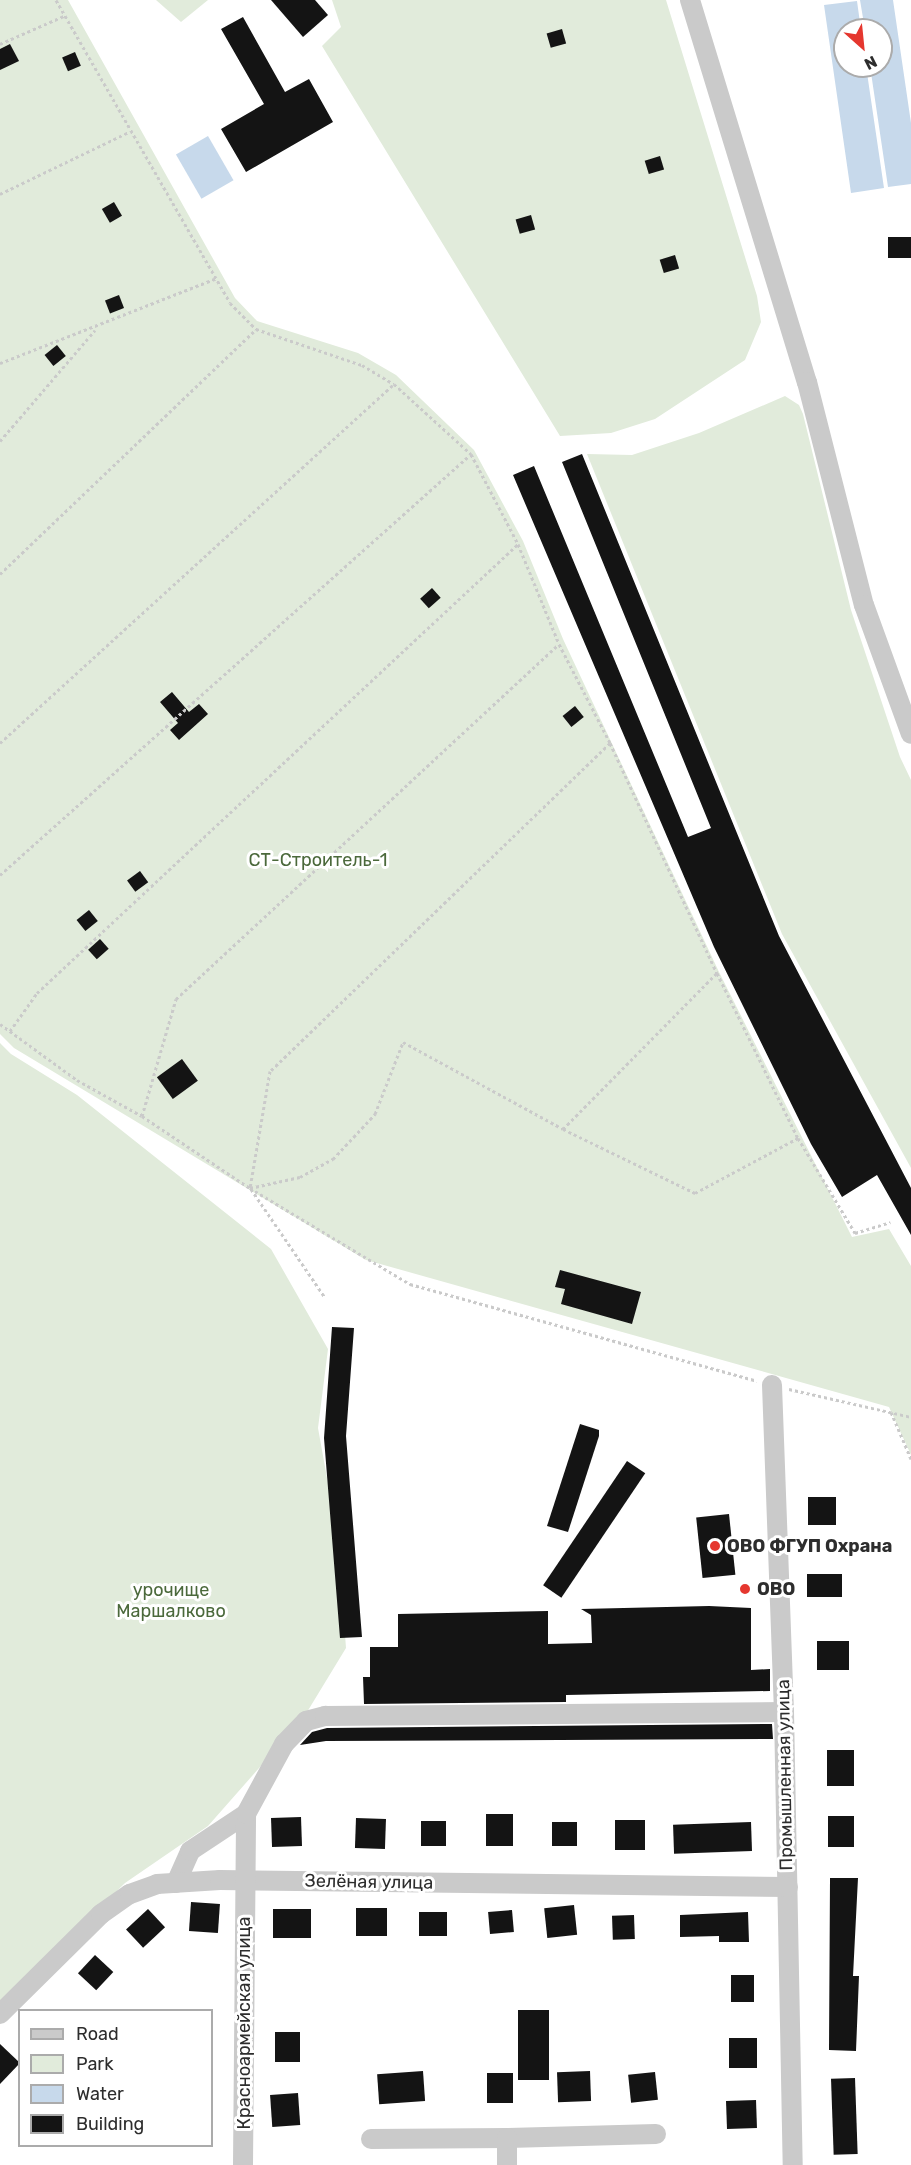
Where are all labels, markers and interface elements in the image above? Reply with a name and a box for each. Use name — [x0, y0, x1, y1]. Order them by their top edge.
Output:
north arrow — [833, 18, 893, 78]
text: N — [861, 52, 880, 74]
park label: СТ-Строитель-1 — [249, 849, 387, 871]
place label: ОВО ФГУП Охрана — [727, 1535, 892, 1557]
marker: ОВО ФГУП Охрана — [708, 1539, 722, 1553]
place label: ОВО — [757, 1578, 795, 1600]
park label: урочище Маршалково — [116, 1580, 226, 1622]
marker: ОВО — [738, 1582, 752, 1596]
street label: Промышленная улица — [773, 1679, 797, 1871]
street label: Зелёная улица — [305, 1870, 433, 1894]
street label: Красноармейская улица — [233, 1917, 255, 2129]
legend — [18, 2009, 213, 2147]
text: Road — [76, 2023, 119, 2045]
text: Park — [76, 2053, 113, 2075]
text: Water — [76, 2083, 124, 2105]
text: Building — [76, 2113, 144, 2135]

